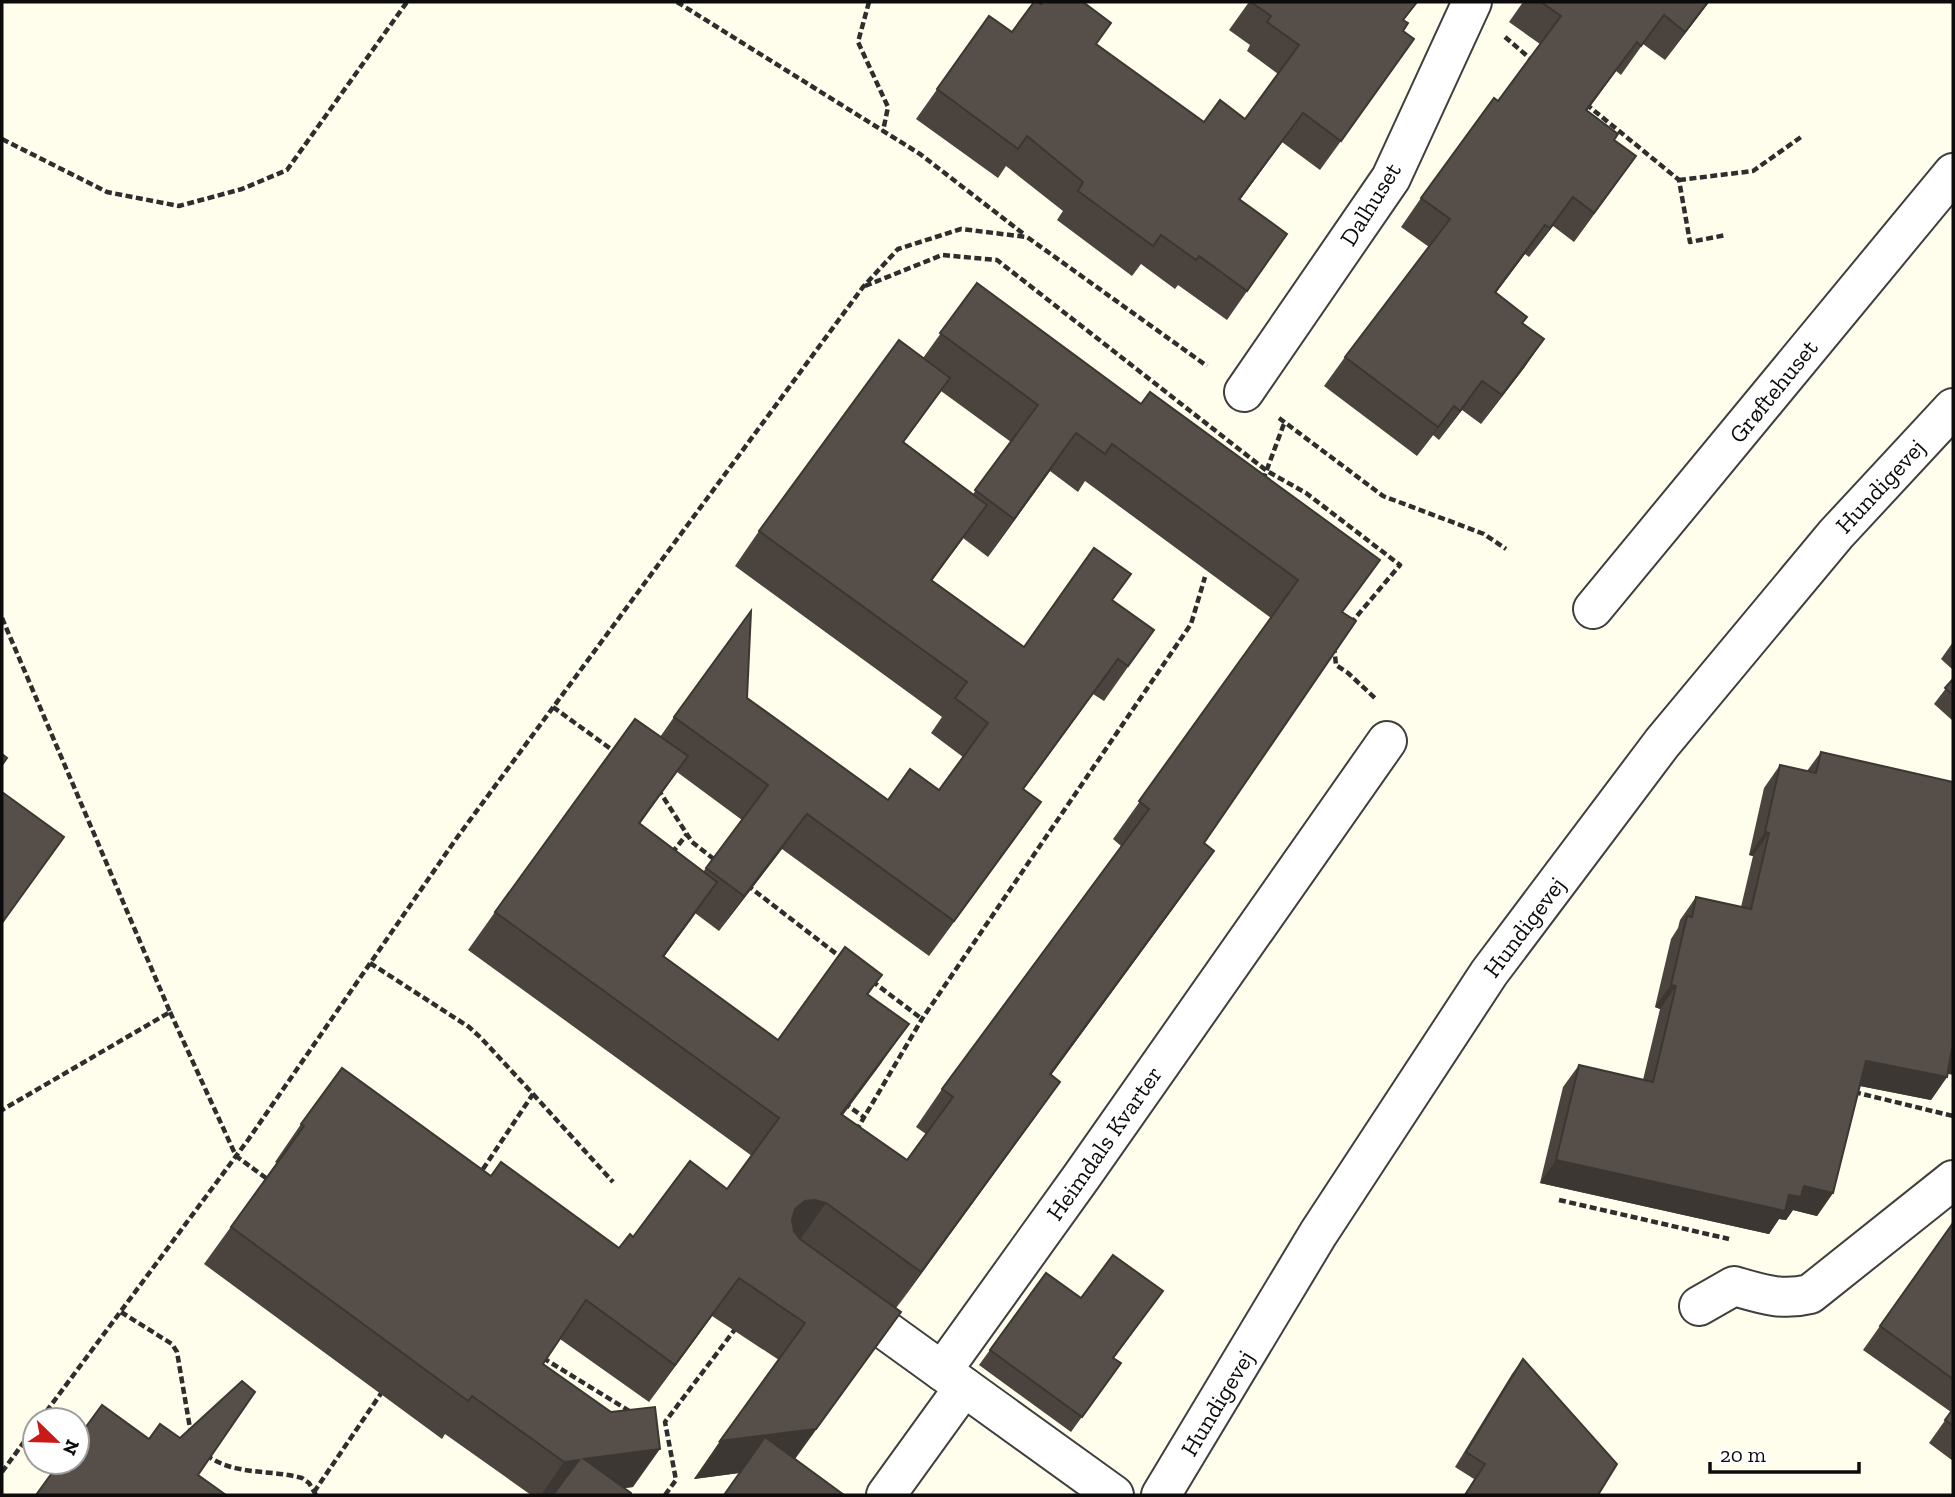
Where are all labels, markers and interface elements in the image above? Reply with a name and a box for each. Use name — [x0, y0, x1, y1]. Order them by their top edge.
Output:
street label: Dalhuset — [1333, 157, 1407, 251]
street label: Grøftehuset — [1723, 333, 1823, 449]
street label: Hundigevej — [1829, 433, 1931, 539]
street label: Hundigevej — [1477, 871, 1571, 983]
street label: Heimdals Kvarter — [1040, 1060, 1168, 1226]
street label: Hundigevej — [1174, 1345, 1260, 1461]
north arrow — [21, 1406, 91, 1476]
scale bar — [1710, 1430, 1859, 1474]
text: N — [58, 1436, 85, 1459]
text: 20 m — [1720, 1442, 1766, 1467]

